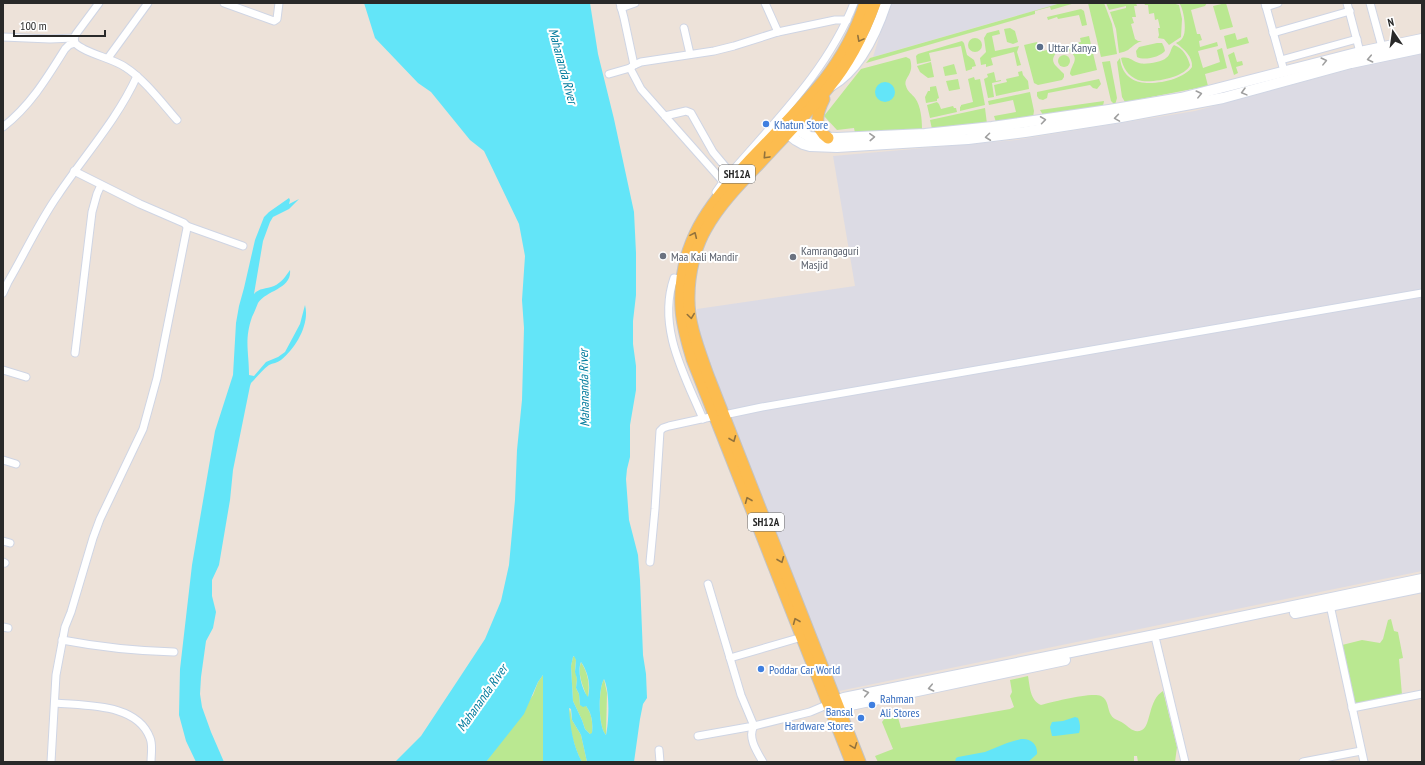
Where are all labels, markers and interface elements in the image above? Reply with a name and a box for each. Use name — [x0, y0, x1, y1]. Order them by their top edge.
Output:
scale bar — [14, 12, 105, 38]
north arrow — [1373, 12, 1413, 52]
text: N — [1386, 15, 1395, 30]
text: 100 m — [20, 18, 47, 33]
water label: Mahananda River — [545, 26, 582, 108]
one-way arrow — [857, 35, 865, 42]
place label: Uttar Kanya — [1048, 40, 1097, 55]
marker: Uttar Kanya — [1035, 42, 1045, 52]
one-way arrow — [1367, 54, 1373, 62]
one-way arrow — [1320, 57, 1327, 66]
one-way arrow — [1241, 87, 1248, 96]
one-way arrow — [1195, 90, 1202, 98]
one-way arrow — [1114, 113, 1120, 122]
one-way arrow — [1040, 116, 1046, 125]
place label: Khatun Store — [774, 117, 828, 132]
marker: Khatun Store — [761, 119, 771, 129]
one-way arrow — [869, 132, 875, 141]
one-way arrow — [985, 132, 991, 141]
one-way arrow — [763, 151, 771, 159]
road number: SH12A — [719, 165, 755, 183]
one-way arrow — [689, 232, 697, 239]
place label: Kamrangaguri Masjid — [801, 243, 859, 272]
place label: Maa Kali Mandir — [671, 249, 739, 264]
marker: Maa Kali Mandir — [658, 251, 668, 261]
marker: Kamrangaguri Masjid — [788, 252, 798, 262]
one-way arrow — [686, 313, 695, 319]
water label: Mahananda River — [575, 347, 593, 427]
one-way arrow — [729, 435, 737, 442]
one-way arrow — [745, 497, 753, 504]
road number: SH12A — [748, 513, 784, 531]
one-way arrow — [777, 556, 785, 563]
one-way arrow — [793, 618, 801, 625]
water label: Mahananda River — [453, 659, 513, 735]
place label: Poddar Car World — [769, 662, 840, 677]
marker: Poddar Car World — [756, 664, 766, 674]
one-way arrow — [928, 684, 935, 692]
one-way arrow — [863, 690, 869, 698]
place label: Rahman Ali Stores — [880, 691, 919, 720]
marker: Rahman Ali Stores — [867, 700, 877, 710]
place label: Bansal Hardware Stores — [785, 704, 853, 733]
marker: Bansal Hardware Stores — [856, 713, 866, 723]
one-way arrow — [850, 742, 858, 749]

